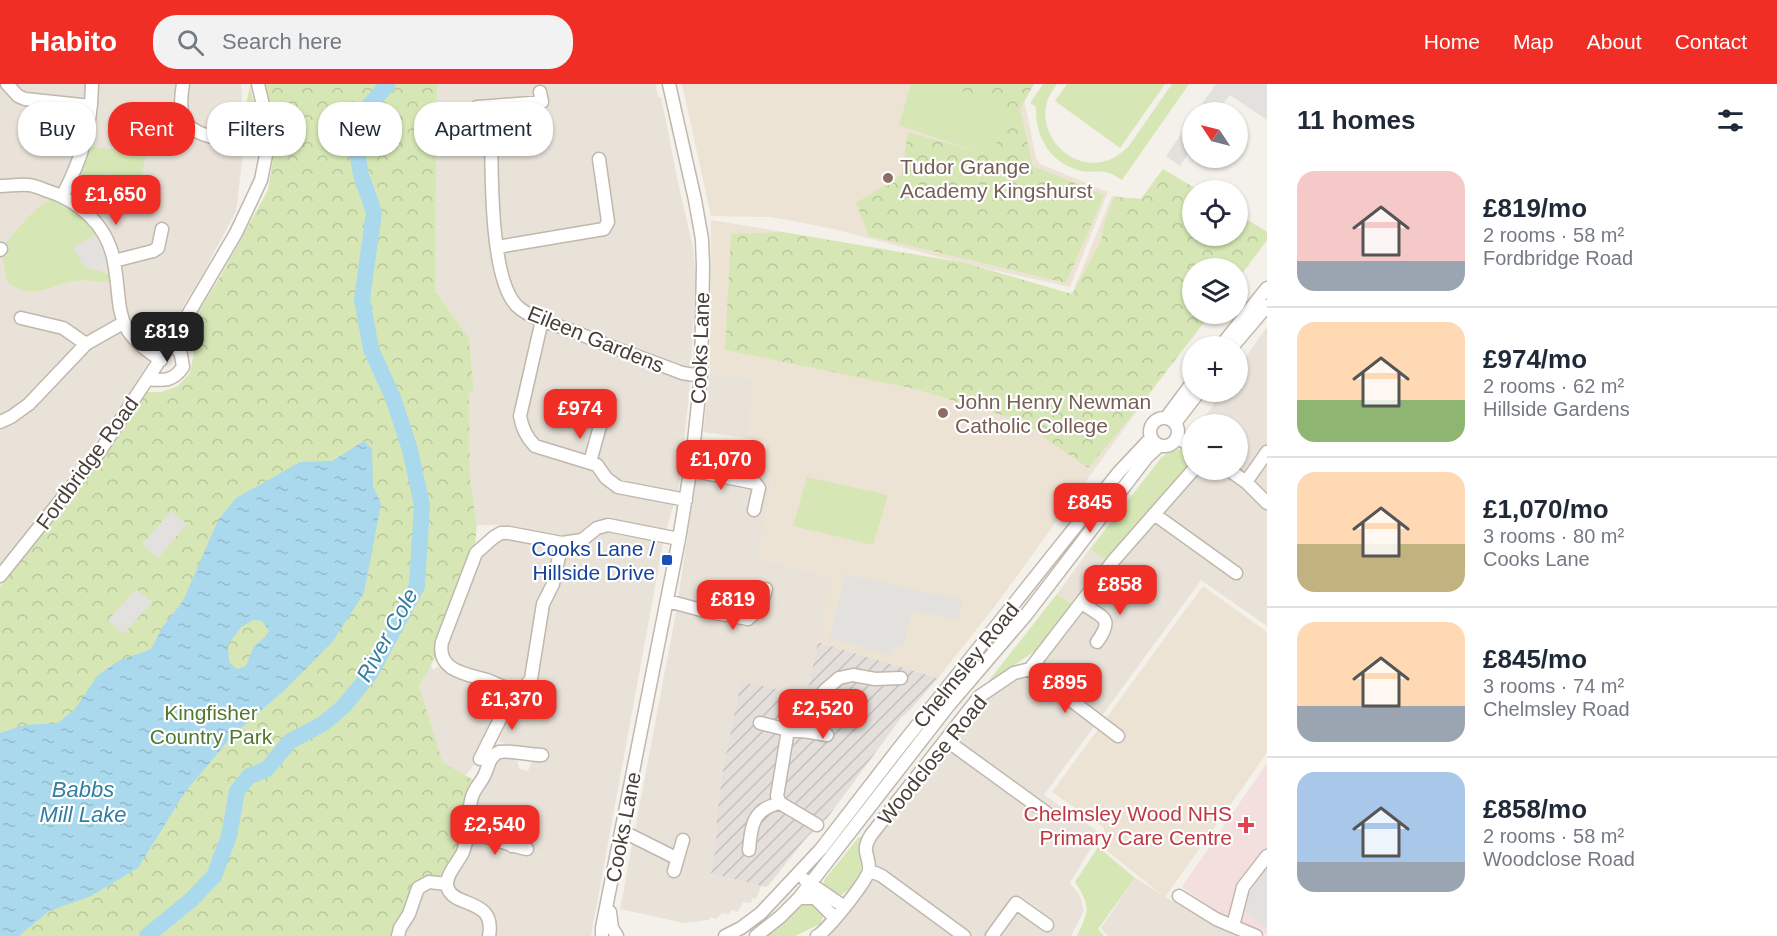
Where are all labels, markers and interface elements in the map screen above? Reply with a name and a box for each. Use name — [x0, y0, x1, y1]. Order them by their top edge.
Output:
search box — [153, 15, 573, 69]
text: Habito — [30, 26, 117, 57]
icon: search — [174, 26, 207, 59]
text: Search here — [222, 29, 342, 54]
text: Home — [1424, 30, 1480, 53]
text: Map — [1513, 30, 1554, 53]
text: About — [1587, 30, 1642, 53]
text: Contact — [1675, 30, 1747, 53]
chip: Buy — [18, 102, 96, 156]
chip: Rent — [108, 102, 195, 156]
chip: Filters — [207, 102, 306, 156]
chip: New — [318, 102, 402, 156]
chip: Apartment — [414, 102, 553, 156]
north arrow — [1182, 102, 1248, 168]
map controls — [1182, 102, 1248, 480]
icon: filters — [1714, 104, 1747, 137]
text: 11 homes — [1297, 105, 1416, 135]
place label: Tudor Grange Academy Kingshurst — [900, 155, 1093, 202]
marker: Tudor Grange Academy Kingshurst — [881, 171, 895, 185]
pin: £1,650 — [67, 175, 165, 226]
button: locate — [1182, 180, 1248, 246]
text: £1,650 — [85, 183, 147, 205]
text: £819/mo — [1483, 193, 1587, 223]
icon: home — [1345, 195, 1417, 267]
text: 2 rooms · 58 m² — [1483, 224, 1624, 246]
text: Fordbridge Road — [1483, 247, 1633, 269]
button: layers — [1182, 258, 1248, 324]
street label: Cooks Lane — [687, 292, 713, 404]
street label: Eileen Gardens — [525, 301, 667, 377]
pin: £819 — [131, 312, 203, 363]
text: £819 — [145, 320, 189, 342]
button: + — [1182, 336, 1248, 402]
text: £974/mo — [1483, 344, 1587, 374]
icon: home — [1345, 346, 1417, 418]
text: 2 rooms · 62 m² — [1483, 375, 1624, 397]
pin: £974 — [544, 389, 616, 440]
place label: John Henry Newman Catholic College — [955, 390, 1151, 437]
street label: Fordbridge Road — [31, 392, 143, 534]
text: £974 — [558, 397, 602, 419]
text: Hillside Gardens — [1483, 398, 1630, 420]
marker: John Henry Newman Catholic College — [936, 406, 950, 420]
button: − — [1182, 414, 1248, 480]
pin: £1,070 — [672, 440, 770, 491]
text: £1,070 — [690, 448, 752, 470]
pin: £845 — [1054, 483, 1126, 534]
text: £845 — [1068, 491, 1112, 513]
text: £1,070/mo — [1483, 494, 1609, 524]
icon: home — [1345, 496, 1417, 568]
text: 3 rooms · 80 m² — [1483, 525, 1624, 547]
place label: Cooks Lane / Hillside Drive — [531, 537, 655, 584]
text: Cooks Lane — [1483, 548, 1590, 570]
marker: Cooks Lane / Hillside Drive — [660, 553, 674, 567]
pin: £858 — [1084, 565, 1156, 616]
text: £858 — [1098, 573, 1142, 595]
pin: £819 — [697, 580, 769, 631]
water label: River Cole — [351, 584, 423, 686]
text: £819 — [711, 588, 755, 610]
street label: Chelmsley Road — [909, 598, 1023, 732]
text: £845/mo — [1483, 644, 1587, 674]
icon: home — [1345, 646, 1417, 718]
pin: £895 — [1029, 663, 1101, 714]
text: £895 — [1043, 671, 1087, 693]
text: 3 rooms · 74 m² — [1483, 675, 1624, 697]
pin: £1,370 — [463, 680, 561, 731]
text: £1,370 — [481, 688, 543, 710]
pin: £2,520 — [774, 689, 872, 740]
street label: Woodclose Road — [873, 691, 991, 829]
text: £2,520 — [792, 697, 854, 719]
text: Chelmsley Road — [1483, 698, 1630, 720]
park label: Kingfisher Country Park — [150, 701, 273, 748]
street label: Cooks Lane — [601, 770, 645, 884]
water label: Babbs Mill Lake — [40, 777, 126, 827]
text: £858/mo — [1483, 794, 1587, 824]
icon: home — [1345, 796, 1417, 868]
place label: Chelmsley Wood NHS Primary Care Centre — [1023, 802, 1232, 849]
pin: £2,540 — [446, 805, 544, 856]
text: £2,540 — [464, 813, 526, 835]
marker: Chelmsley Wood NHS Primary Care Centre — [1237, 816, 1255, 834]
text: 2 rooms · 58 m² — [1483, 825, 1624, 847]
text: Woodclose Road — [1483, 848, 1635, 870]

